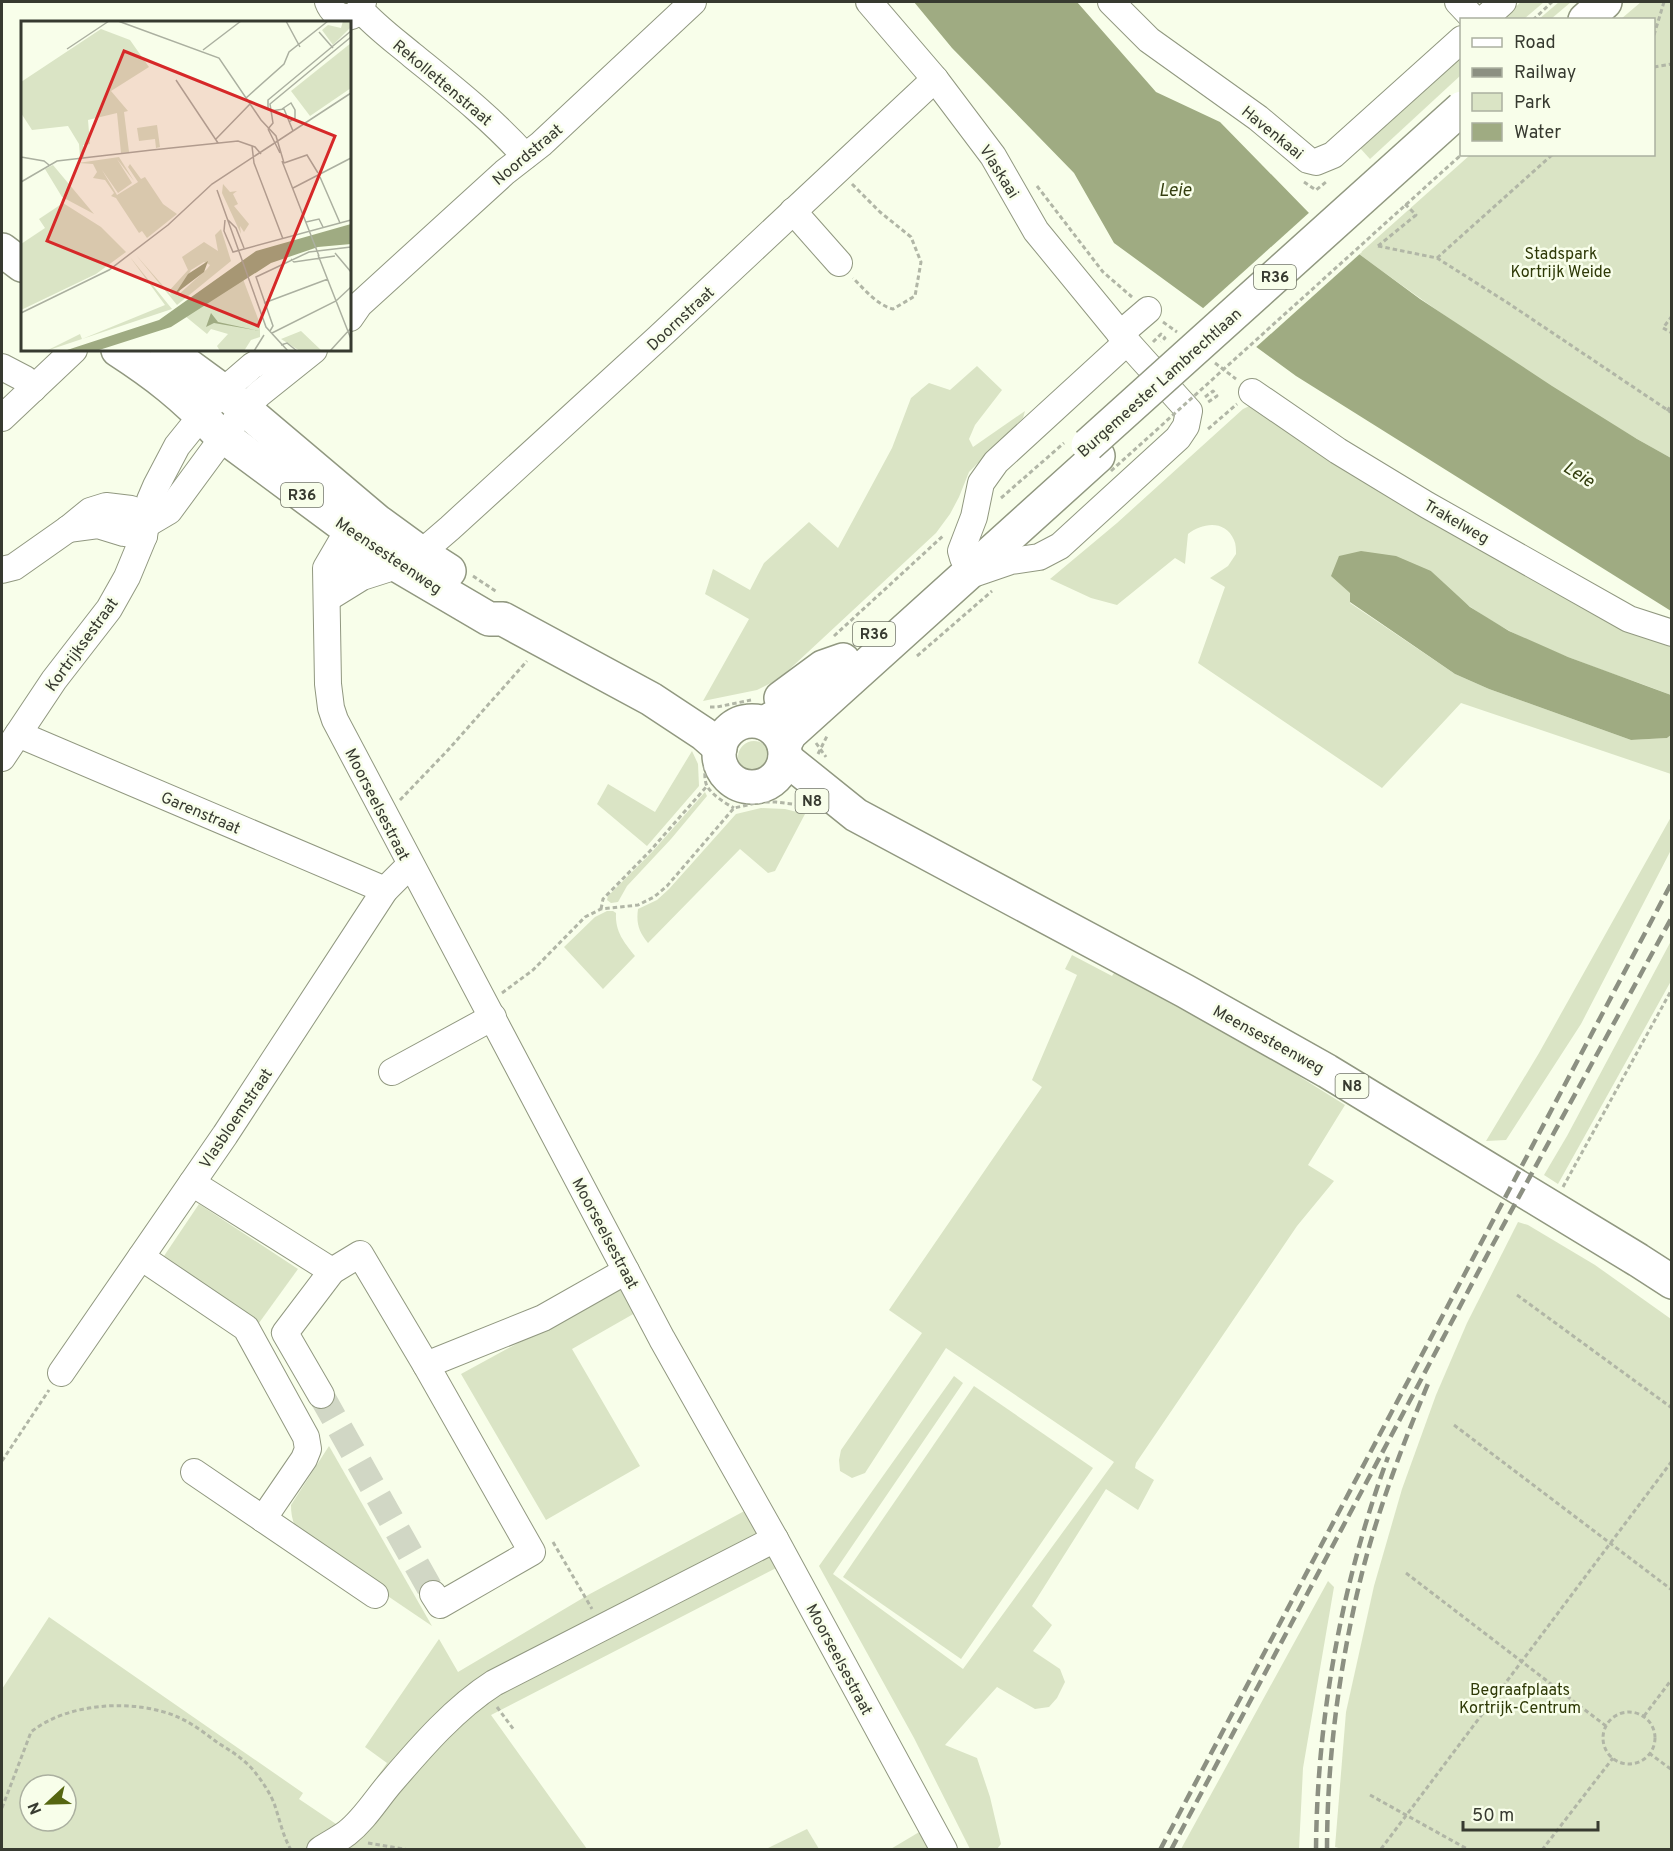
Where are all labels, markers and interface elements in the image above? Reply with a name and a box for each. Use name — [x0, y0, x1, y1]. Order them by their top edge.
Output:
legend — [1460, 18, 1655, 156]
inset map — [21, 21, 351, 351]
text: Road — [1514, 32, 1556, 55]
street label: Rekollettenstraat — [388, 36, 495, 131]
text: Railway — [1514, 62, 1576, 85]
text: Park — [1514, 92, 1551, 115]
street label: Havenkaai — [1237, 102, 1307, 165]
street label: Noordstraat — [489, 120, 567, 191]
text: Water — [1514, 122, 1561, 145]
street label: Vlaskaai — [974, 141, 1023, 203]
water label: Leie — [1159, 180, 1192, 203]
park label: Stadspark Kortrijk Weide — [1511, 245, 1611, 283]
road number: R36 — [1254, 265, 1296, 289]
street label: Doornstraat — [643, 283, 719, 356]
street label: Burgemeester Lambrechtlaan — [1074, 305, 1246, 462]
water label: Leie — [1558, 457, 1599, 494]
road number: R36 — [281, 483, 323, 507]
street label: Trakelweg — [1420, 496, 1492, 549]
street label: Meensesteenweg — [331, 514, 445, 600]
street label: Kortrijksestraat — [42, 594, 123, 696]
road number: R36 — [853, 622, 895, 646]
street label: Moorseelsestraat — [339, 745, 413, 864]
street label: Garenstraat — [157, 788, 243, 840]
road number: N8 — [796, 789, 828, 813]
street label: Meensesteenweg — [1209, 1002, 1327, 1080]
street label: Vlasbloemstraat — [196, 1065, 278, 1173]
road number: N8 — [1336, 1074, 1368, 1098]
street label: Moorseelsestraat — [566, 1175, 642, 1293]
street label: Moorseelsestraat — [800, 1601, 876, 1719]
park label: Begraafplaats Kortrijk-Centrum — [1459, 1681, 1581, 1719]
north arrow — [18, 1773, 78, 1833]
scale bar — [1463, 1794, 1598, 1832]
text: N — [25, 1799, 47, 1817]
text: 50 m — [1472, 1805, 1514, 1828]

